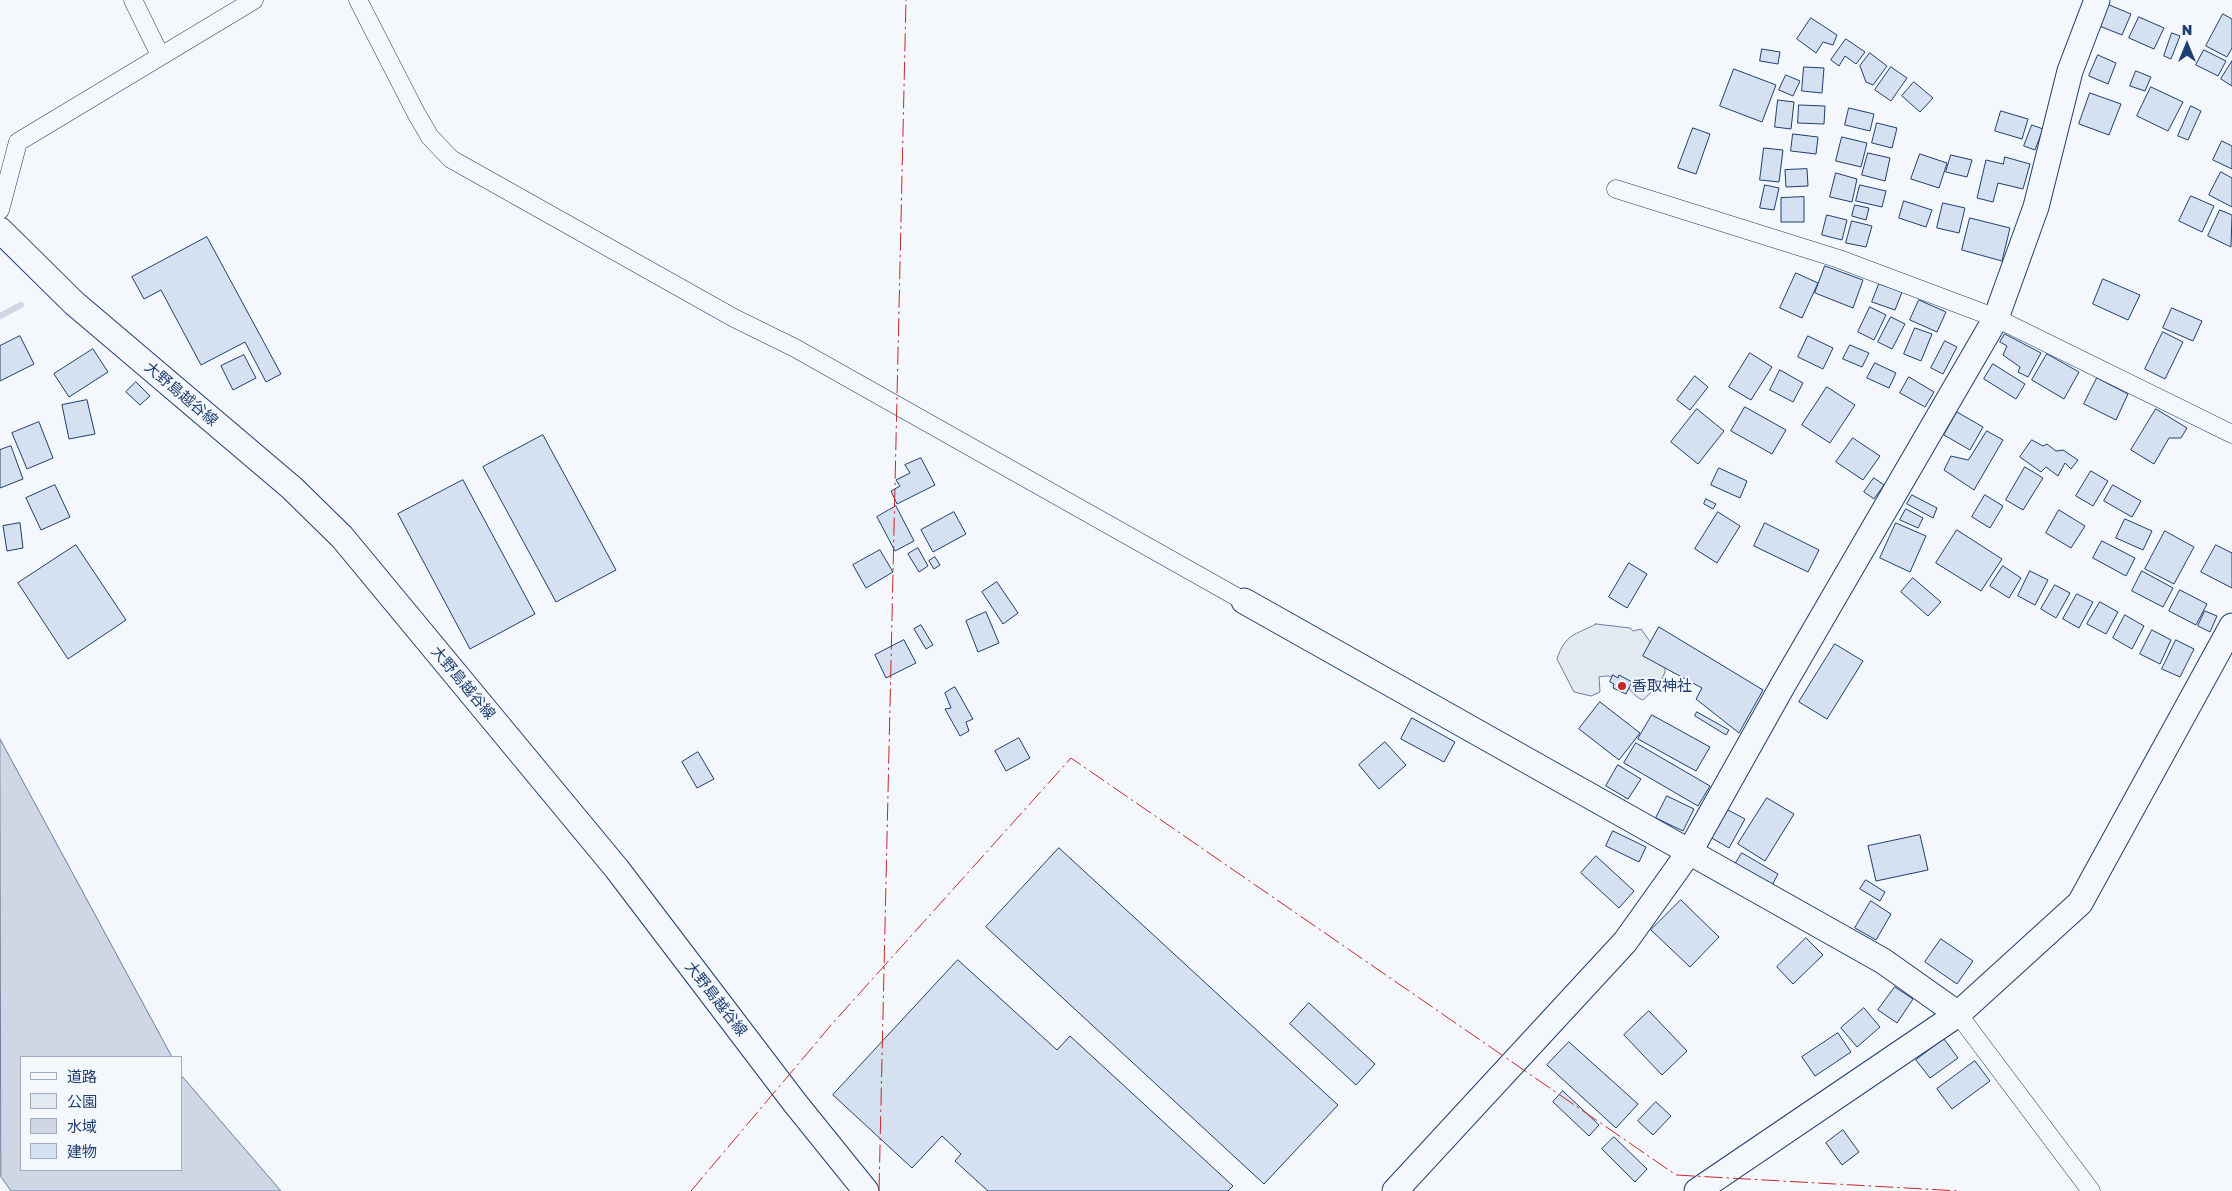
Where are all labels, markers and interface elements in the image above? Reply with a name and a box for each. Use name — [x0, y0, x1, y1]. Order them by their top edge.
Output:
north arrow — [2162, 20, 2212, 70]
text: N — [2182, 21, 2192, 38]
street label: 大野島越谷線 — [141, 358, 221, 430]
street label: 大野島越谷線 — [427, 643, 499, 723]
place label: 香取神社 — [1632, 677, 1692, 695]
marker: 香取神社 — [1616, 680, 1628, 692]
street label: 大野島越谷線 — [681, 958, 751, 1040]
legend — [20, 1056, 182, 1171]
text: 道路 — [67, 1067, 97, 1085]
text: 公園 — [67, 1092, 97, 1110]
text: 水域 — [67, 1117, 97, 1135]
text: 建物 — [67, 1142, 97, 1160]

